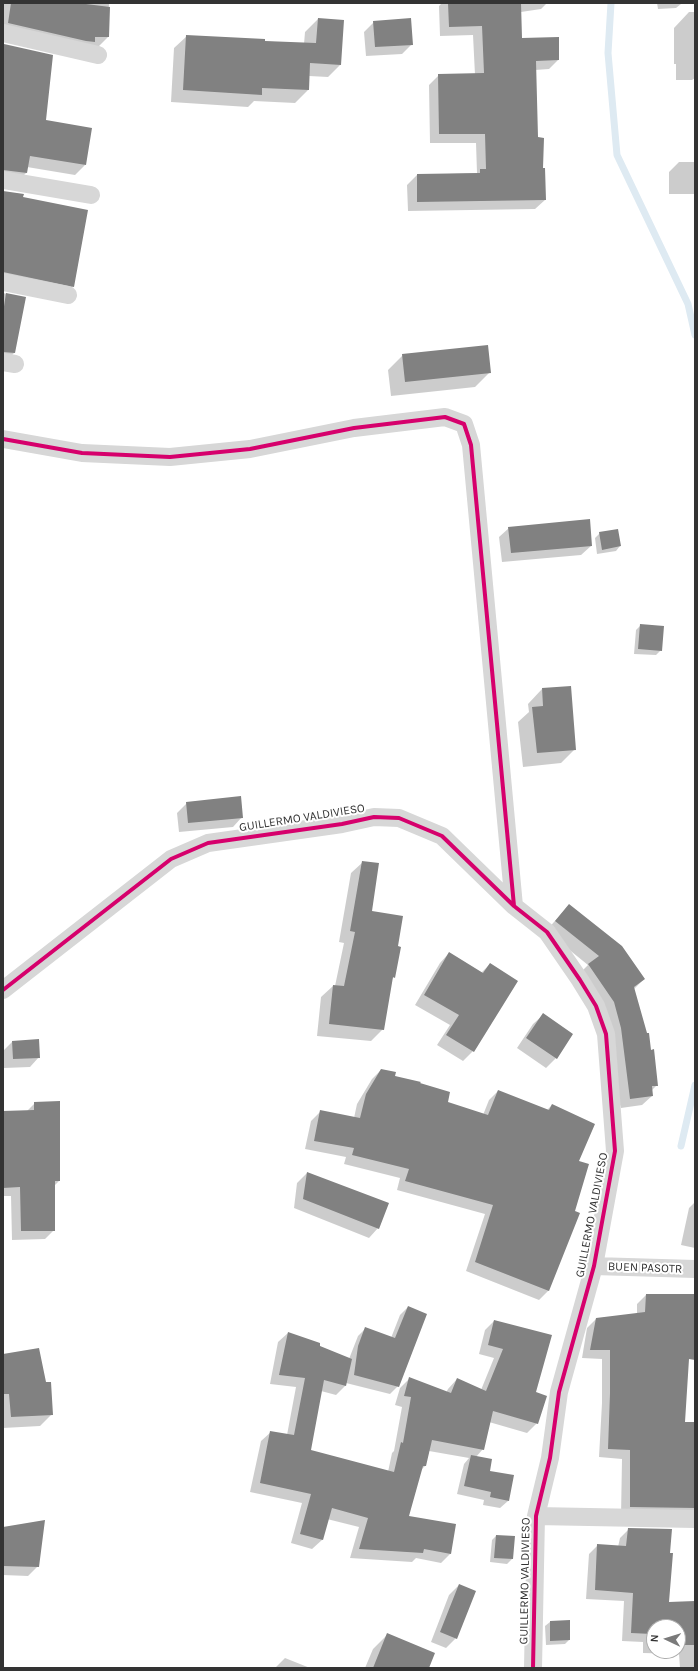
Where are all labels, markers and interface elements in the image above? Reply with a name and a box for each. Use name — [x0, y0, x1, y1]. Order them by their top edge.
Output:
street label: GUILLERMO VALDIVIESO — [238, 801, 366, 835]
street label: GUILLERMO VALDIVIESO — [573, 1151, 611, 1279]
street label: BUEN PASOTR — [608, 1260, 682, 1276]
street label: GUILLERMO VALDIVIESO — [517, 1517, 533, 1645]
north arrow — [646, 1619, 686, 1659]
text: N — [648, 1634, 661, 1643]

